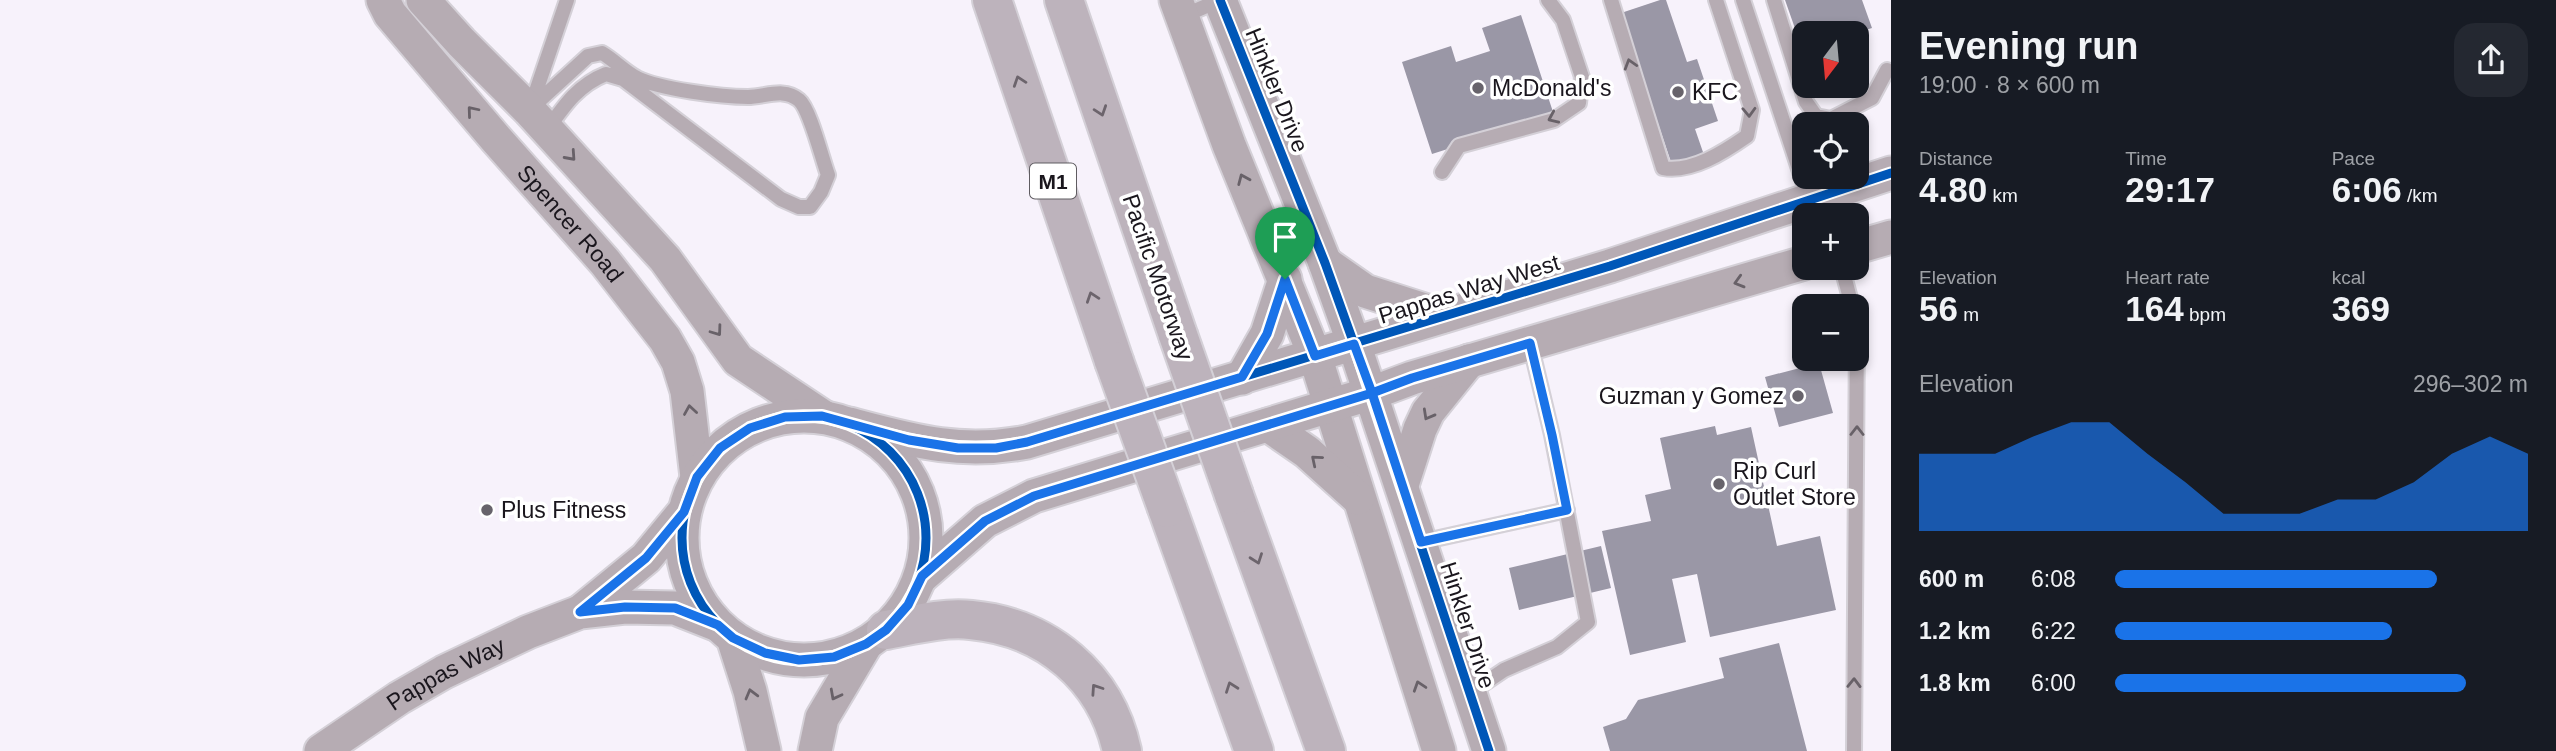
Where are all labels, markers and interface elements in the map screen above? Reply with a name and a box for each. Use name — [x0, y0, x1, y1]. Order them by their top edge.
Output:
north arrow — [1792, 21, 1869, 98]
map controls — [1792, 21, 1869, 371]
button: share — [2454, 23, 2528, 97]
street label: Hinkler Drive — [1240, 24, 1314, 156]
text: Evening run — [1919, 25, 2139, 67]
one-way arrow — [1624, 58, 1639, 70]
text: 19:00 · 8 × 600 m — [1919, 72, 2100, 98]
one-way arrow — [1013, 75, 1028, 87]
place label: McDonald's — [1492, 75, 1611, 101]
place label: KFC — [1692, 79, 1738, 105]
marker: McDonald's — [1470, 80, 1486, 96]
marker: KFC — [1670, 84, 1686, 100]
one-way arrow — [1093, 104, 1107, 117]
one-way arrow — [468, 106, 480, 119]
one-way arrow — [1742, 107, 1757, 118]
one-way arrow — [1548, 110, 1560, 124]
button: locate — [1792, 112, 1869, 189]
one-way arrow — [563, 148, 575, 161]
text: Distance — [1919, 148, 1993, 169]
text: Time — [2125, 148, 2167, 169]
text: Pace — [2332, 148, 2375, 169]
street label: Spencer Road — [512, 159, 629, 287]
road number: M1 — [1030, 164, 1076, 198]
text: 4.80 — [1919, 170, 1987, 209]
text: 29:17 — [2125, 170, 2215, 209]
text: 6:06 — [2332, 170, 2402, 209]
one-way arrow — [1238, 174, 1252, 186]
text: km — [1987, 185, 2018, 206]
text: /km — [2402, 185, 2438, 206]
street label: Pacific Motorway — [1117, 191, 1199, 364]
button: + — [1792, 203, 1869, 280]
pin — [1255, 207, 1315, 279]
icon: arrive — [1266, 218, 1304, 256]
street label: Pappas Way West — [1375, 249, 1563, 329]
text: Elevation — [1919, 267, 1997, 288]
text: Heart rate — [2125, 267, 2210, 288]
text: kcal — [2332, 267, 2365, 288]
one-way arrow — [1733, 274, 1745, 289]
text: 56 — [1919, 289, 1958, 328]
text: 164 — [2125, 289, 2184, 328]
text: 369 — [2332, 289, 2390, 328]
one-way arrow — [1086, 291, 1100, 303]
button: − — [1792, 294, 1869, 371]
text: m — [1958, 304, 1979, 325]
text: bpm — [2184, 304, 2226, 325]
one-way arrow — [709, 323, 721, 336]
text: Elevation — [1919, 371, 2014, 397]
text: 296–302 m — [2413, 371, 2528, 397]
place label: Guzman y Gomez — [1599, 383, 1784, 409]
marker: Guzman y Gomez — [1790, 388, 1806, 404]
one-way arrow — [683, 404, 698, 415]
one-way arrow — [1423, 408, 1436, 420]
one-way arrow — [1849, 425, 1864, 436]
one-way arrow — [1311, 456, 1324, 468]
place label: Rip Curl Outlet Store — [1733, 458, 1856, 510]
marker: Rip Curl Outlet Store — [1711, 476, 1727, 492]
place label: Plus Fitness — [501, 497, 626, 523]
marker: Plus Fitness — [479, 502, 495, 518]
one-way arrow — [1249, 552, 1263, 564]
street label: Hinkler Drive — [1435, 558, 1501, 692]
text: 600 m — [1919, 566, 1984, 592]
text: 6:08 — [2031, 566, 2076, 592]
text: 1.2 km — [1919, 618, 1991, 644]
text: 6:22 — [2031, 618, 2076, 644]
street label: Pappas Way — [382, 632, 509, 716]
text: 1.8 km — [1919, 670, 1991, 696]
text: 6:00 — [2031, 670, 2076, 696]
one-way arrow — [1847, 677, 1862, 688]
one-way arrow — [1412, 680, 1427, 692]
one-way arrow — [1225, 681, 1239, 693]
one-way arrow — [1092, 684, 1104, 697]
one-way arrow — [744, 688, 759, 700]
one-way arrow — [830, 688, 843, 700]

